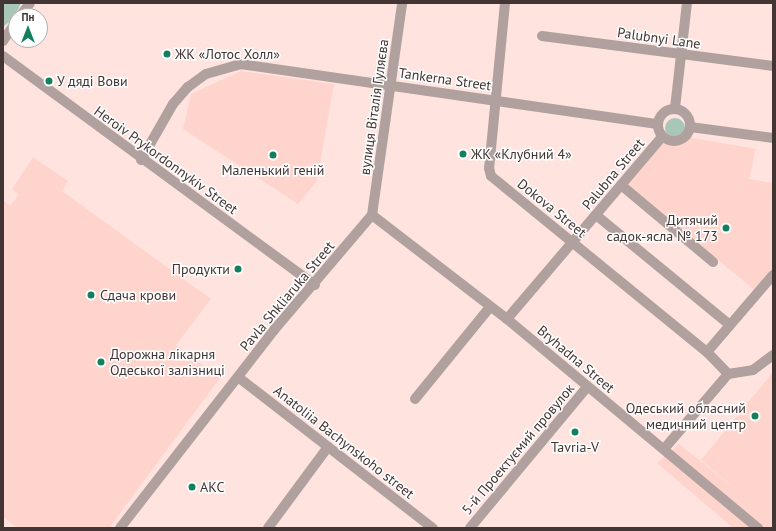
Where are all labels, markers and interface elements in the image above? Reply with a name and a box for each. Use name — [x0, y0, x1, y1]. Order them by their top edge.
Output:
north arrow — [8, 8, 48, 48]
text: Пн — [22, 10, 34, 24]
street label: Palubnyi Lane — [616, 24, 702, 52]
street label: вулиця Віталія Гуляєва — [356, 38, 392, 176]
place label: ЖК «Лотос Холл» — [175, 46, 280, 62]
marker: ЖК «Лотос Холл» — [162, 49, 172, 59]
street label: Tankerna Street — [398, 64, 492, 94]
place label: У дяді Вови — [57, 73, 128, 89]
marker: У дяді Вови — [44, 76, 54, 86]
street label: Heroiv Prykordonnykiv Street — [91, 102, 241, 218]
street label: Palubna Street — [578, 135, 648, 213]
place label: ЖК «Клубний 4» — [471, 146, 572, 162]
marker: ЖК «Клубний 4» — [458, 149, 468, 159]
marker: Маленький геній — [268, 150, 278, 160]
place label: Маленький геній — [222, 162, 324, 178]
street label: Dokova Street — [514, 175, 590, 241]
place label: Дитячий садок-ясла № 173 — [607, 212, 718, 244]
marker: Дитячий садок-ясла № 173 — [721, 223, 731, 233]
street label: Pavla Shkliaruka Street — [236, 238, 338, 354]
place label: Продукти — [172, 261, 230, 277]
marker: Продукти — [233, 264, 243, 274]
place label: Сдача крови — [100, 287, 176, 303]
marker: Сдача крови — [85, 289, 97, 301]
street label: Bryhadna Street — [534, 322, 618, 396]
place label: Дорожна лікарня Одеської залізниці — [110, 346, 225, 378]
marker: Дорожна лікарня Одеської залізниці — [95, 356, 107, 368]
street label: 5-й Проектуємий провулок — [458, 380, 578, 518]
street label: Anatoliia Bachynskoho street — [270, 382, 418, 502]
place label: Одеський обласний медичний центр — [626, 400, 746, 432]
marker: Одеський обласний медичний центр — [749, 410, 761, 422]
marker: Tavria-V — [570, 427, 580, 437]
place label: Tavria-V — [551, 439, 599, 455]
place label: АКС — [200, 479, 224, 495]
marker: АКС — [187, 482, 197, 492]

